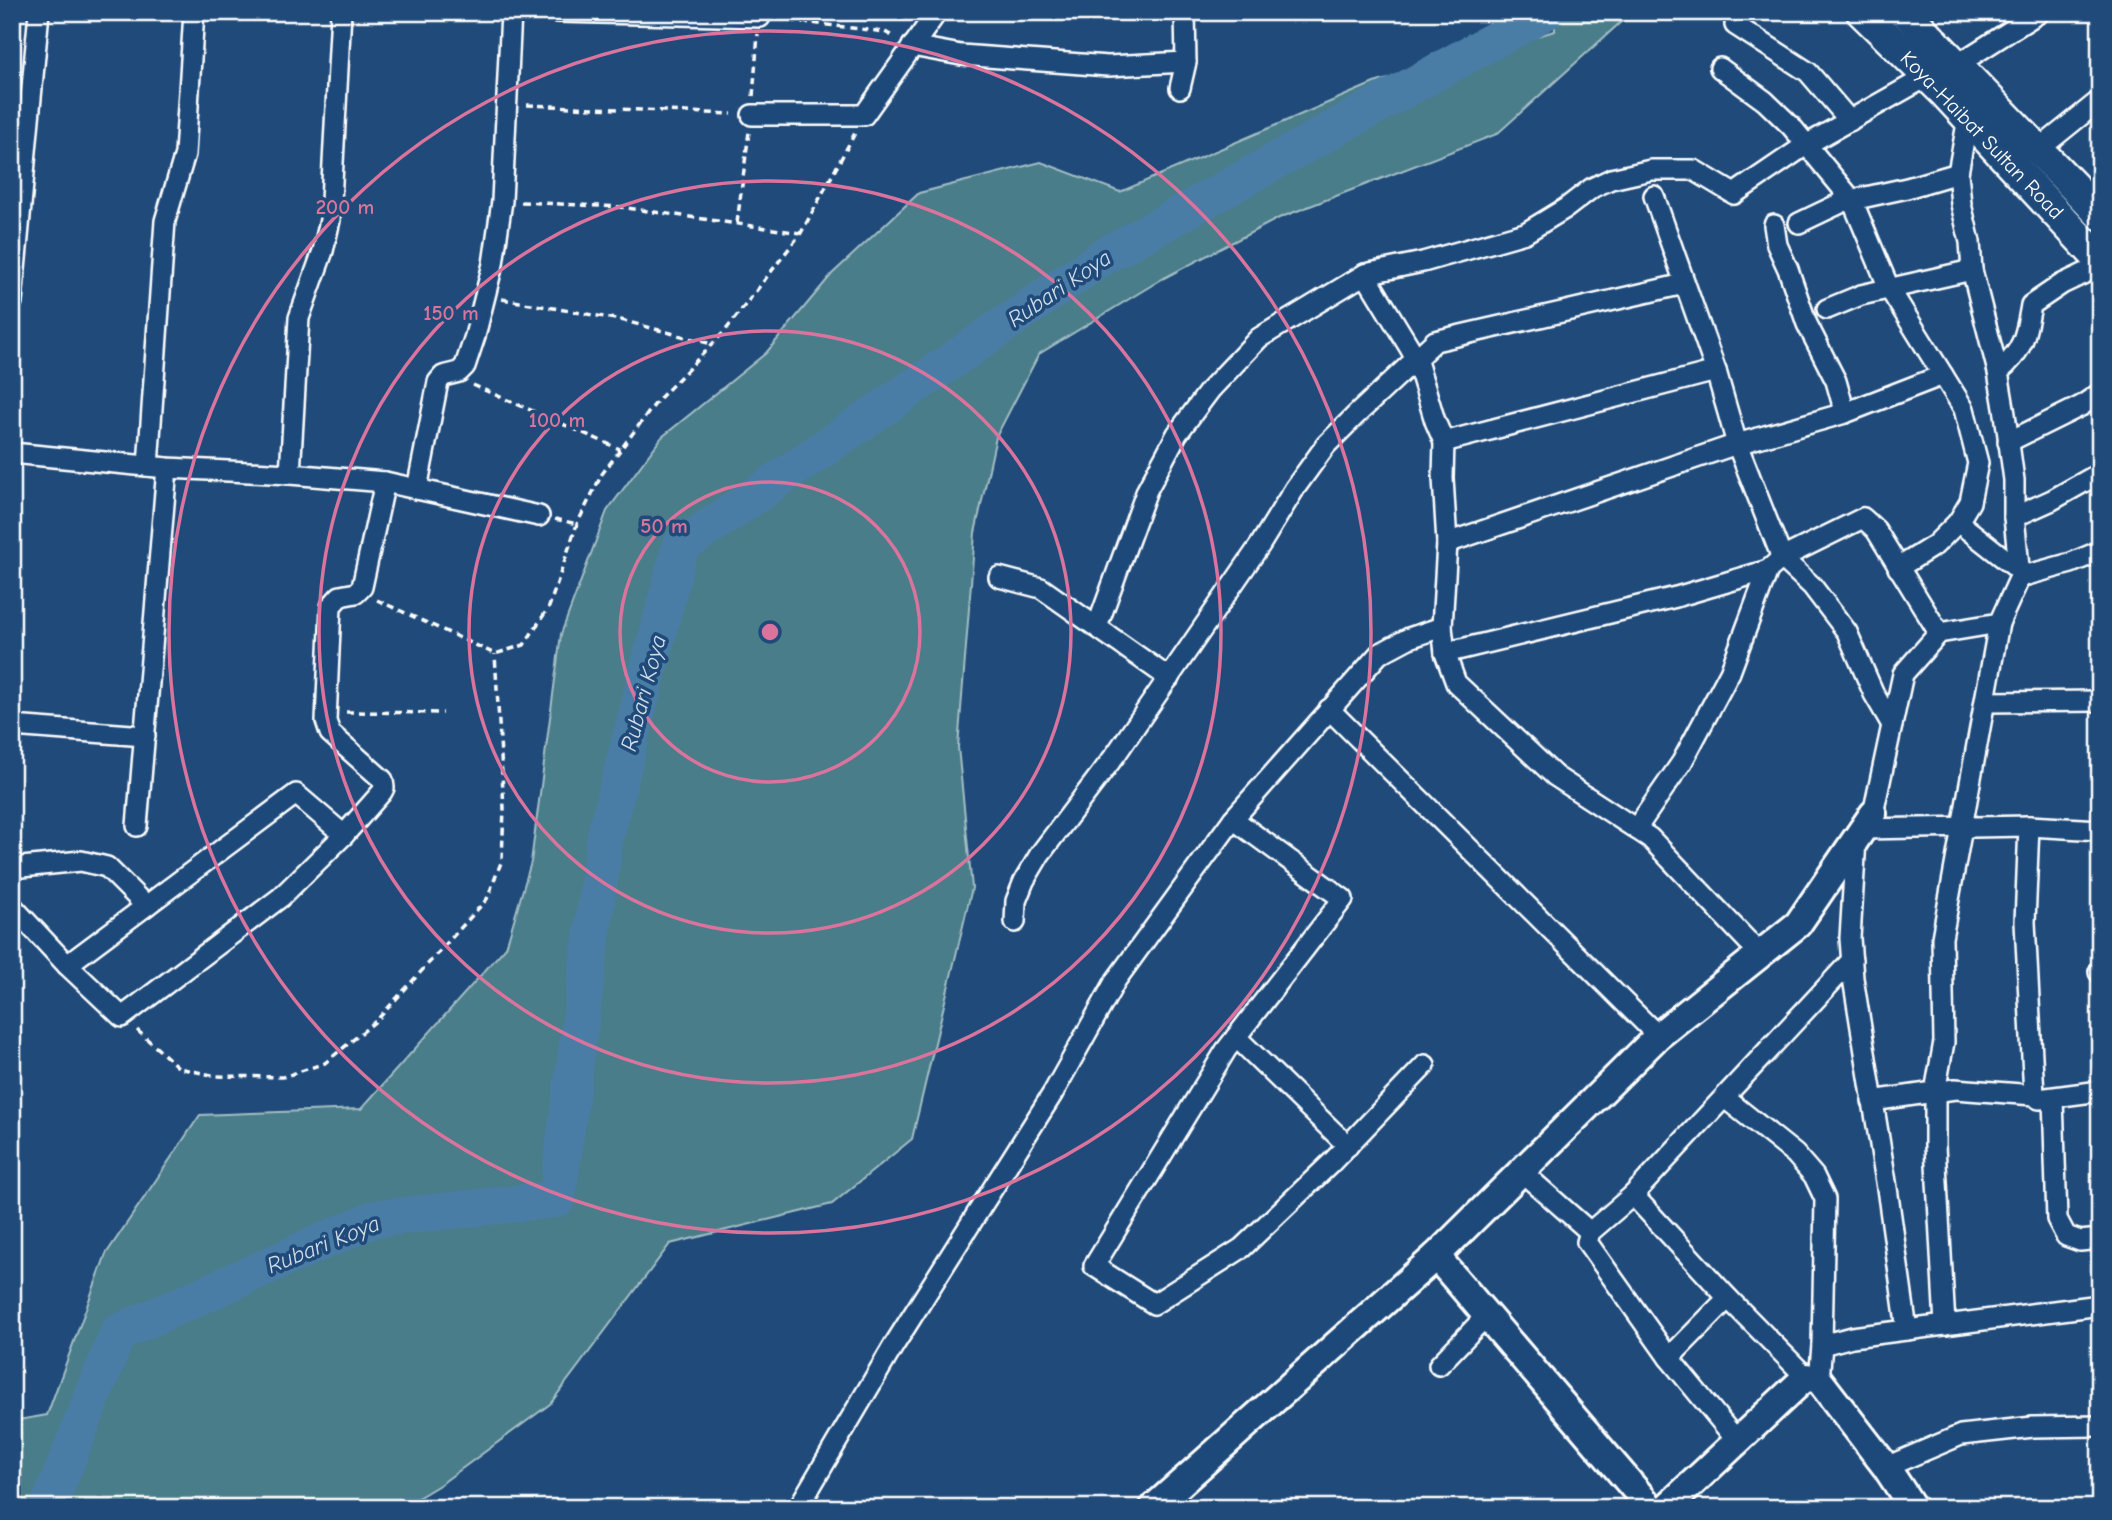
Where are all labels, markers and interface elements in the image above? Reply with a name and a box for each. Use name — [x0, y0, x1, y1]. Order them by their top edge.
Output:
street label: Koya-Haibat Sultan Road — [1896, 46, 2068, 224]
text: 200 m — [316, 195, 374, 219]
water label: Rubari Koya — [1002, 244, 1116, 333]
text: 150 m — [423, 301, 479, 325]
text: 100 m — [529, 408, 585, 432]
text: 50 m — [640, 514, 688, 538]
centre of rings — [758, 620, 782, 644]
water label: Rubari Koya — [615, 632, 672, 754]
water label: Rubari Koya — [263, 1210, 384, 1279]

